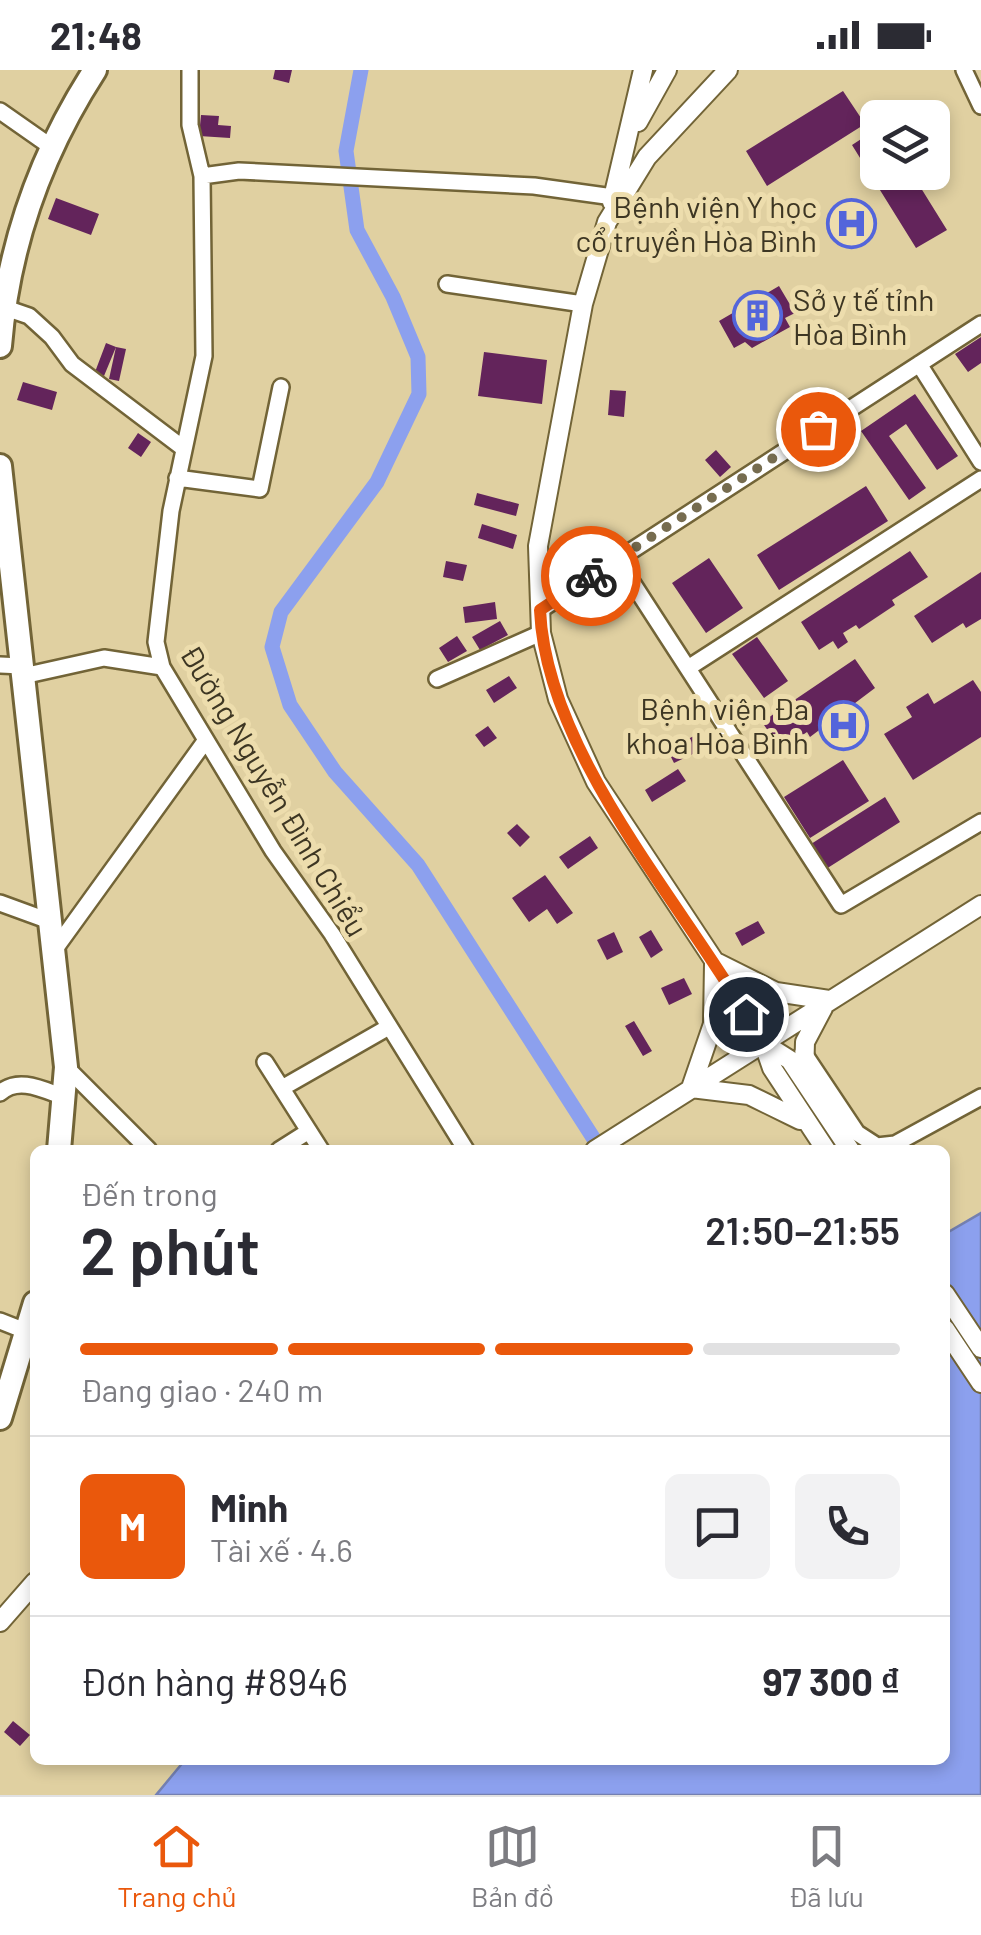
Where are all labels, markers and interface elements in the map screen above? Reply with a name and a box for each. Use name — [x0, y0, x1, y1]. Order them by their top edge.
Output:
text: 21:48 — [50, 12, 142, 58]
map controls — [860, 100, 950, 190]
button: layers — [860, 100, 950, 190]
place label: Bệnh viện Y học cổ truyền Hòa Bình — [576, 188, 817, 258]
hospital icon: Bệnh viện Y học cổ truyền Hòa Bình — [826, 197, 878, 249]
place label: Sở y tế tỉnh Hòa Bình — [793, 281, 934, 351]
building icon: Sở y tế tỉnh Hòa Bình — [732, 290, 784, 342]
pin — [776, 387, 861, 472]
icon: bag — [791, 402, 846, 457]
courier — [541, 526, 641, 626]
icon: bike — [564, 549, 619, 604]
street label: Đường Nguyễn Đình Chiểu — [174, 638, 376, 942]
place label: Bệnh viện Đa khoa Hòa Bình — [626, 690, 809, 760]
hospital icon: Bệnh viện Đa khoa Hòa Bình — [818, 699, 870, 751]
pin — [704, 972, 789, 1057]
icon: home — [719, 987, 774, 1042]
text: Đến trong — [80, 1174, 218, 1212]
text: 21:50–21:55 — [705, 1207, 900, 1253]
text: 2 phút — [80, 1210, 260, 1288]
text: Đang giao · 240 m — [80, 1370, 323, 1408]
button: chat — [665, 1474, 770, 1579]
button: phone — [795, 1474, 900, 1579]
text: Minh — [210, 1484, 288, 1530]
text: M — [119, 1503, 146, 1549]
text: Tài xế · 4.6 — [210, 1530, 353, 1568]
text: Đơn hàng #8946 — [80, 1658, 348, 1704]
text: 97 300 ₫ — [762, 1658, 900, 1704]
tab: Trang chủ — [117, 1819, 237, 1913]
tab: Bản đồ — [471, 1819, 554, 1913]
tab: Đã lưu — [788, 1819, 864, 1913]

